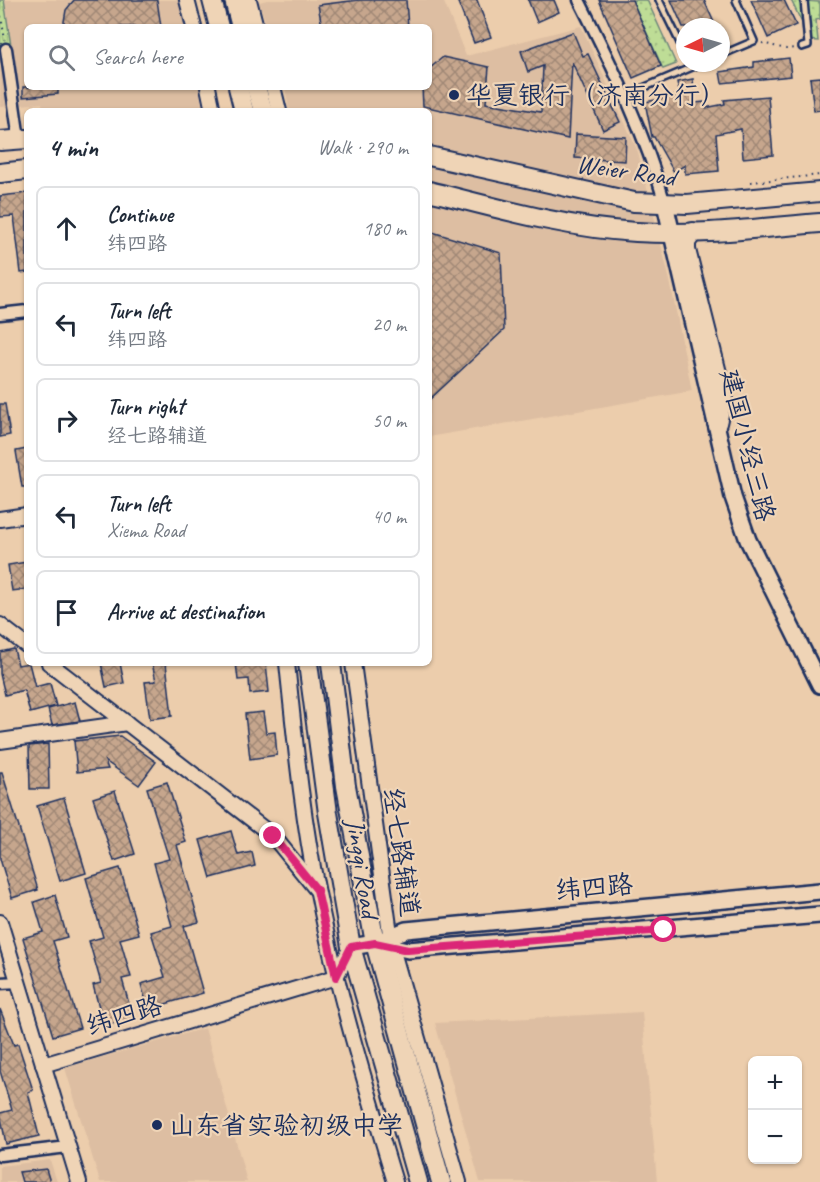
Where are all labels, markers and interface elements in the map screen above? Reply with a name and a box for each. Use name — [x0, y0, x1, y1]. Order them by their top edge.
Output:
north arrow — [676, 18, 730, 72]
search box — [24, 24, 432, 90]
icon: search — [45, 41, 78, 74]
text: Search here — [93, 43, 183, 71]
place label: 华夏银行（济南分行） — [466, 79, 726, 112]
marker: 华夏银行（济南分行） — [447, 88, 461, 102]
text: 4 min — [48, 131, 98, 164]
text: Walk · 290 m — [318, 135, 408, 160]
street label: Weier Road — [575, 147, 681, 194]
text: Continue — [107, 201, 173, 229]
icon: ahead — [50, 212, 83, 245]
text: 180 m — [363, 216, 406, 241]
text: 纬四路 — [107, 231, 167, 256]
text: Turn left — [107, 297, 171, 325]
icon: left — [50, 308, 83, 341]
text: 20 m — [372, 312, 406, 337]
text: 纬四路 — [107, 327, 167, 352]
street label: 建国小经三路 — [713, 365, 782, 525]
text: Turn right — [107, 393, 184, 421]
icon: right — [50, 404, 83, 437]
text: 50 m — [372, 408, 406, 433]
text: 经七路辅道 — [107, 423, 207, 448]
text: Turn left — [107, 490, 171, 518]
icon: left — [50, 500, 83, 533]
text: 40 m — [372, 504, 406, 529]
text: Xiema Road — [107, 518, 185, 543]
icon: arrive — [50, 596, 83, 629]
text: Arrive at destination — [107, 598, 264, 626]
street label: 经七路辅道 — [376, 785, 427, 919]
street label: Jingqi Road — [338, 814, 387, 923]
route end — [259, 822, 285, 848]
street label: 纬四路 — [554, 868, 634, 907]
route start — [650, 916, 676, 942]
street label: 纬四路 — [82, 988, 166, 1043]
map controls — [748, 1056, 802, 1164]
button: + — [748, 1056, 802, 1110]
place label: 山东省实验初级中学 — [169, 1109, 403, 1142]
button: − — [748, 1110, 802, 1164]
marker: 山东省实验初级中学 — [150, 1118, 164, 1132]

